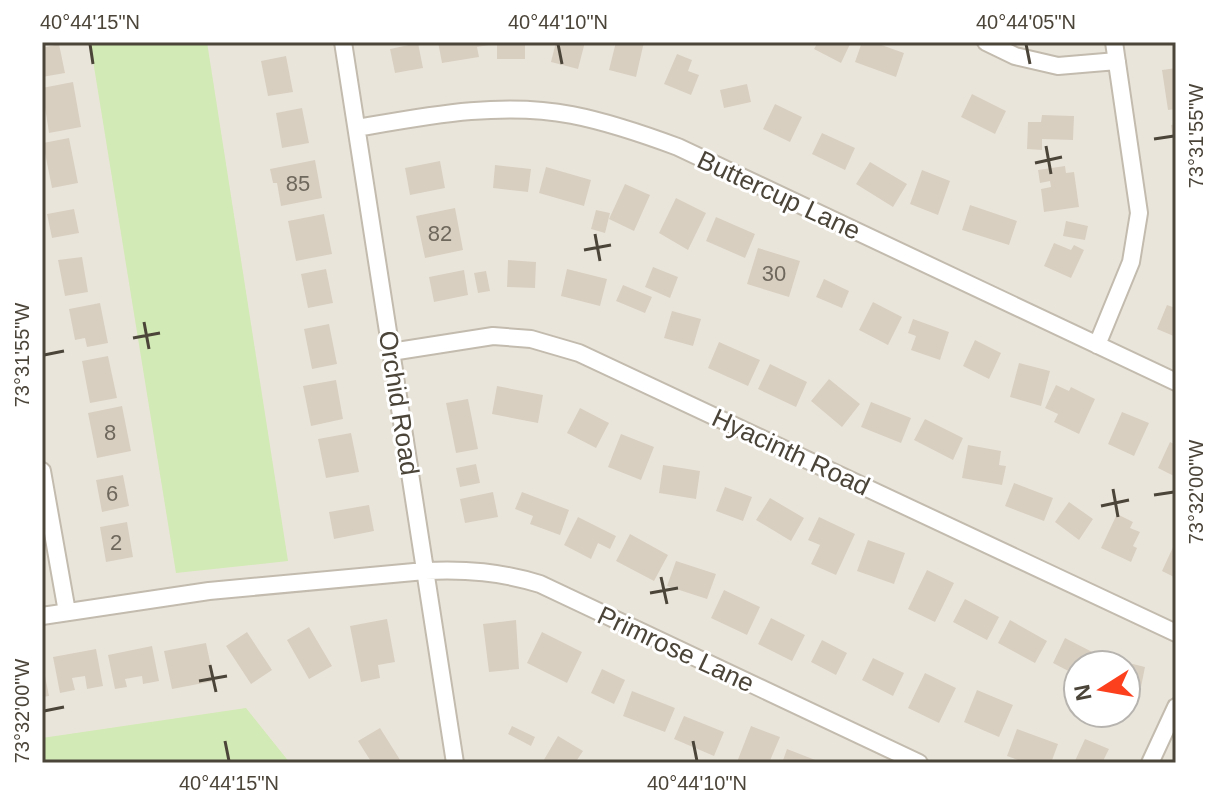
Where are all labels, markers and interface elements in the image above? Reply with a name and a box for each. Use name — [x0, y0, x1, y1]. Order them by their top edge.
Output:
text: 40°44'15"N — [40, 11, 140, 33]
text: 40°44'10"N — [508, 11, 608, 33]
text: 40°44'05"N — [976, 11, 1076, 33]
text: 73°31'55"W — [1185, 84, 1207, 188]
street label: Buttercup Lane — [693, 144, 865, 246]
house number: 85 — [286, 171, 310, 196]
house number: 82 — [428, 221, 452, 246]
house number: 30 — [762, 261, 786, 286]
text: 73°31'55"W — [11, 303, 33, 407]
street label: Orchid Road — [373, 329, 425, 477]
street label: Hyacinth Road — [707, 402, 875, 502]
house number: 8 — [104, 420, 116, 445]
text: 73°32'00"W — [1185, 440, 1207, 544]
house number: 6 — [106, 481, 118, 506]
house number: 2 — [110, 530, 122, 555]
street label: Primrose Lane — [593, 600, 759, 698]
north arrow — [1062, 649, 1142, 729]
text: 73°32'00"W — [11, 659, 33, 763]
text: N — [1069, 683, 1097, 703]
text: 40°44'15"N — [179, 772, 279, 794]
text: 40°44'10"N — [647, 772, 747, 794]

